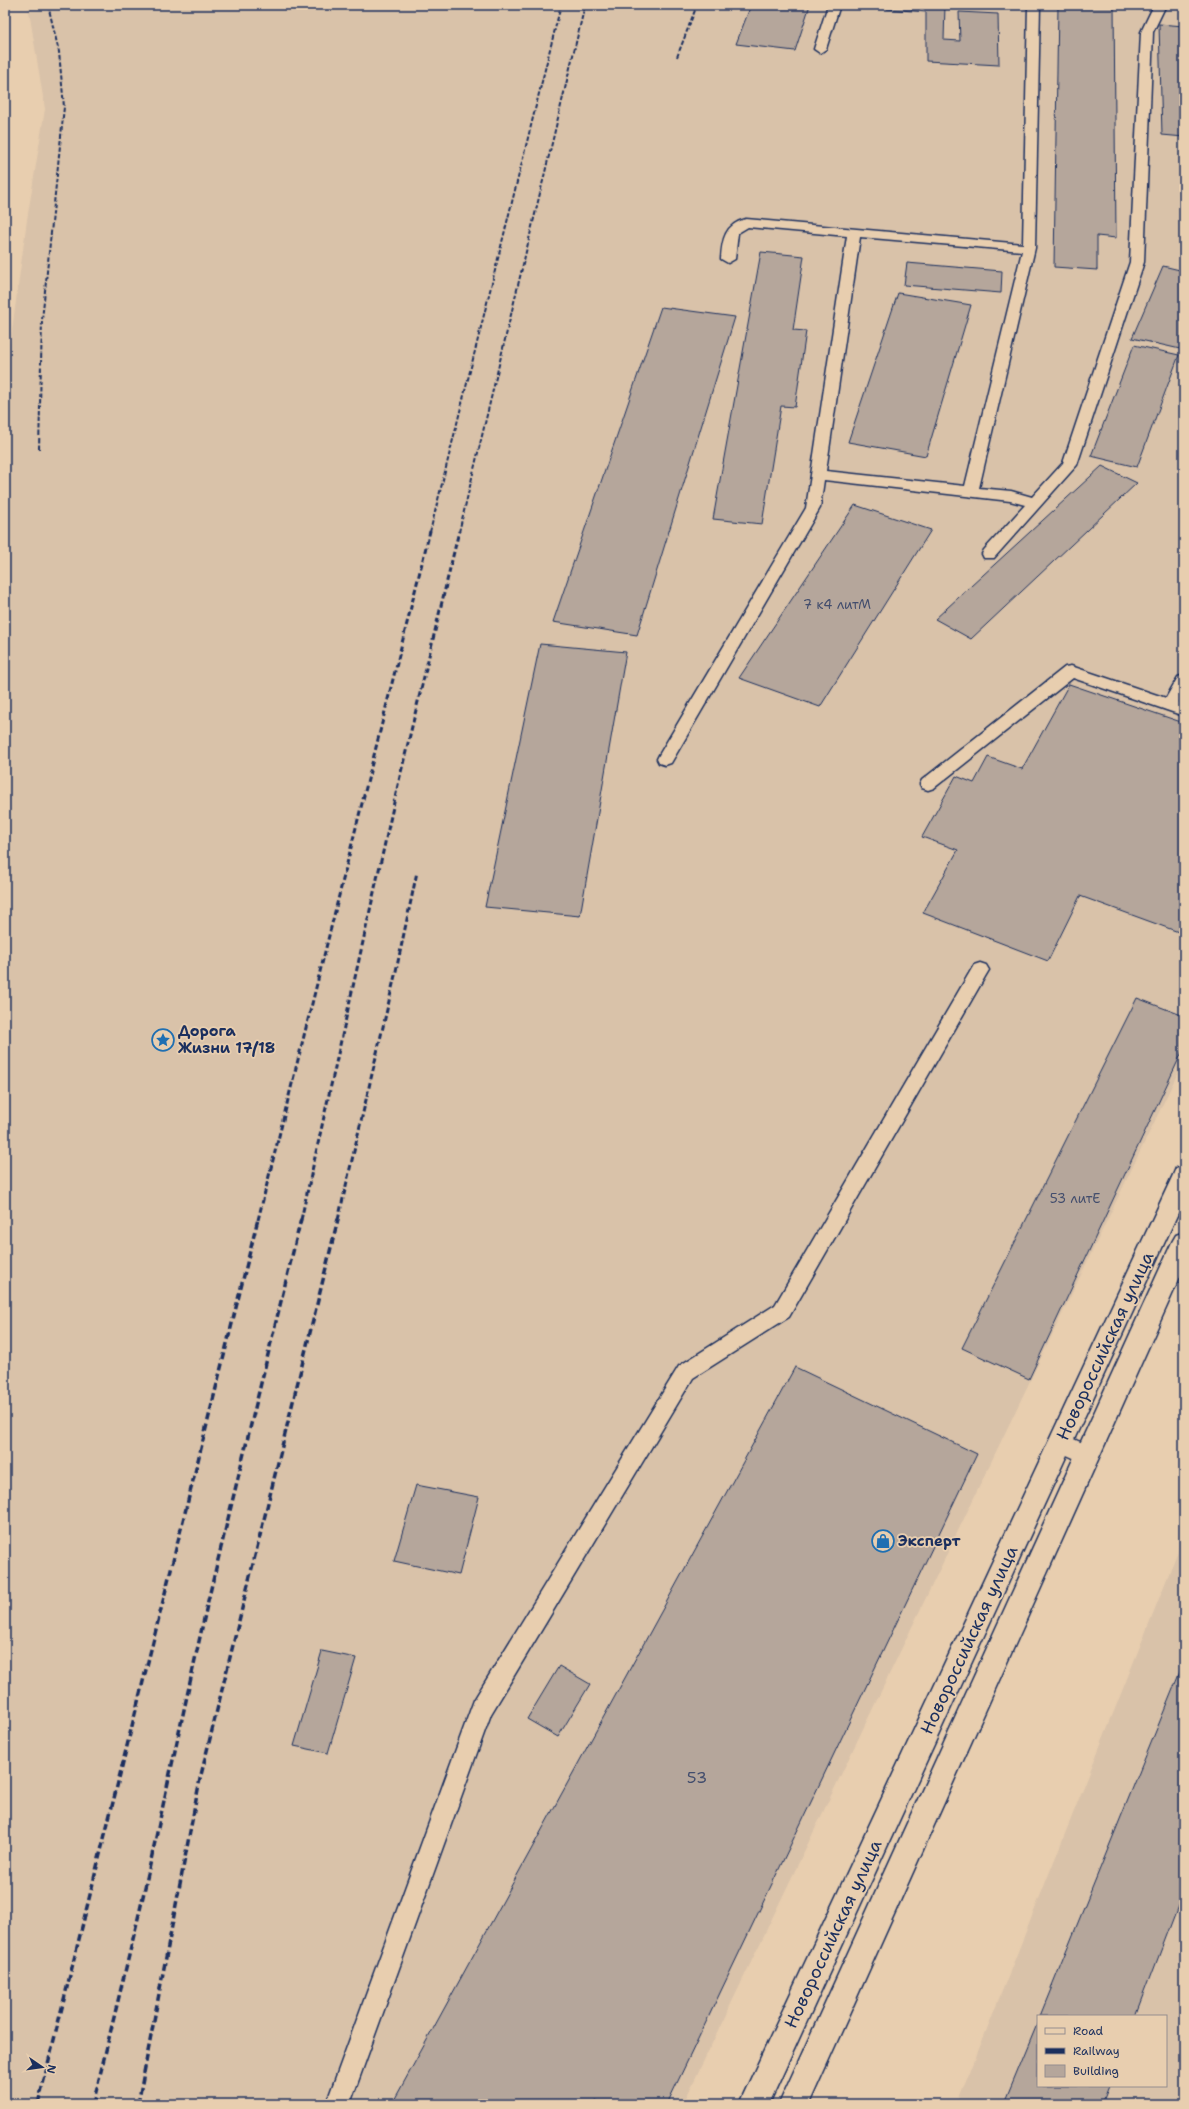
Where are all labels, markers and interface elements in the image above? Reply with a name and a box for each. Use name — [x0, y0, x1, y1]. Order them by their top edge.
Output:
house number: 7 к4 литМ — [803, 596, 871, 613]
place label: Дорога Жизни 17/18 — [178, 1021, 275, 1058]
place icon: Дорога Жизни 17/18 — [150, 1027, 176, 1053]
house number: 53 литЕ — [1050, 1190, 1100, 1207]
street label: Новороссийская улица — [1051, 1248, 1159, 1444]
shop icon: Эксперт — [870, 1528, 896, 1554]
place label: Эксперт — [898, 1531, 960, 1551]
street label: Новороссийская улица — [915, 1542, 1023, 1738]
house number: 53 — [687, 1767, 707, 1788]
street label: Новороссийская улица — [779, 1836, 887, 2032]
legend — [1037, 2015, 1167, 2087]
text: Road — [1073, 2023, 1104, 2039]
text: Railway — [1073, 2043, 1120, 2059]
north arrow — [22, 2047, 62, 2087]
text: N — [43, 2063, 60, 2075]
text: Building — [1073, 2063, 1119, 2079]

